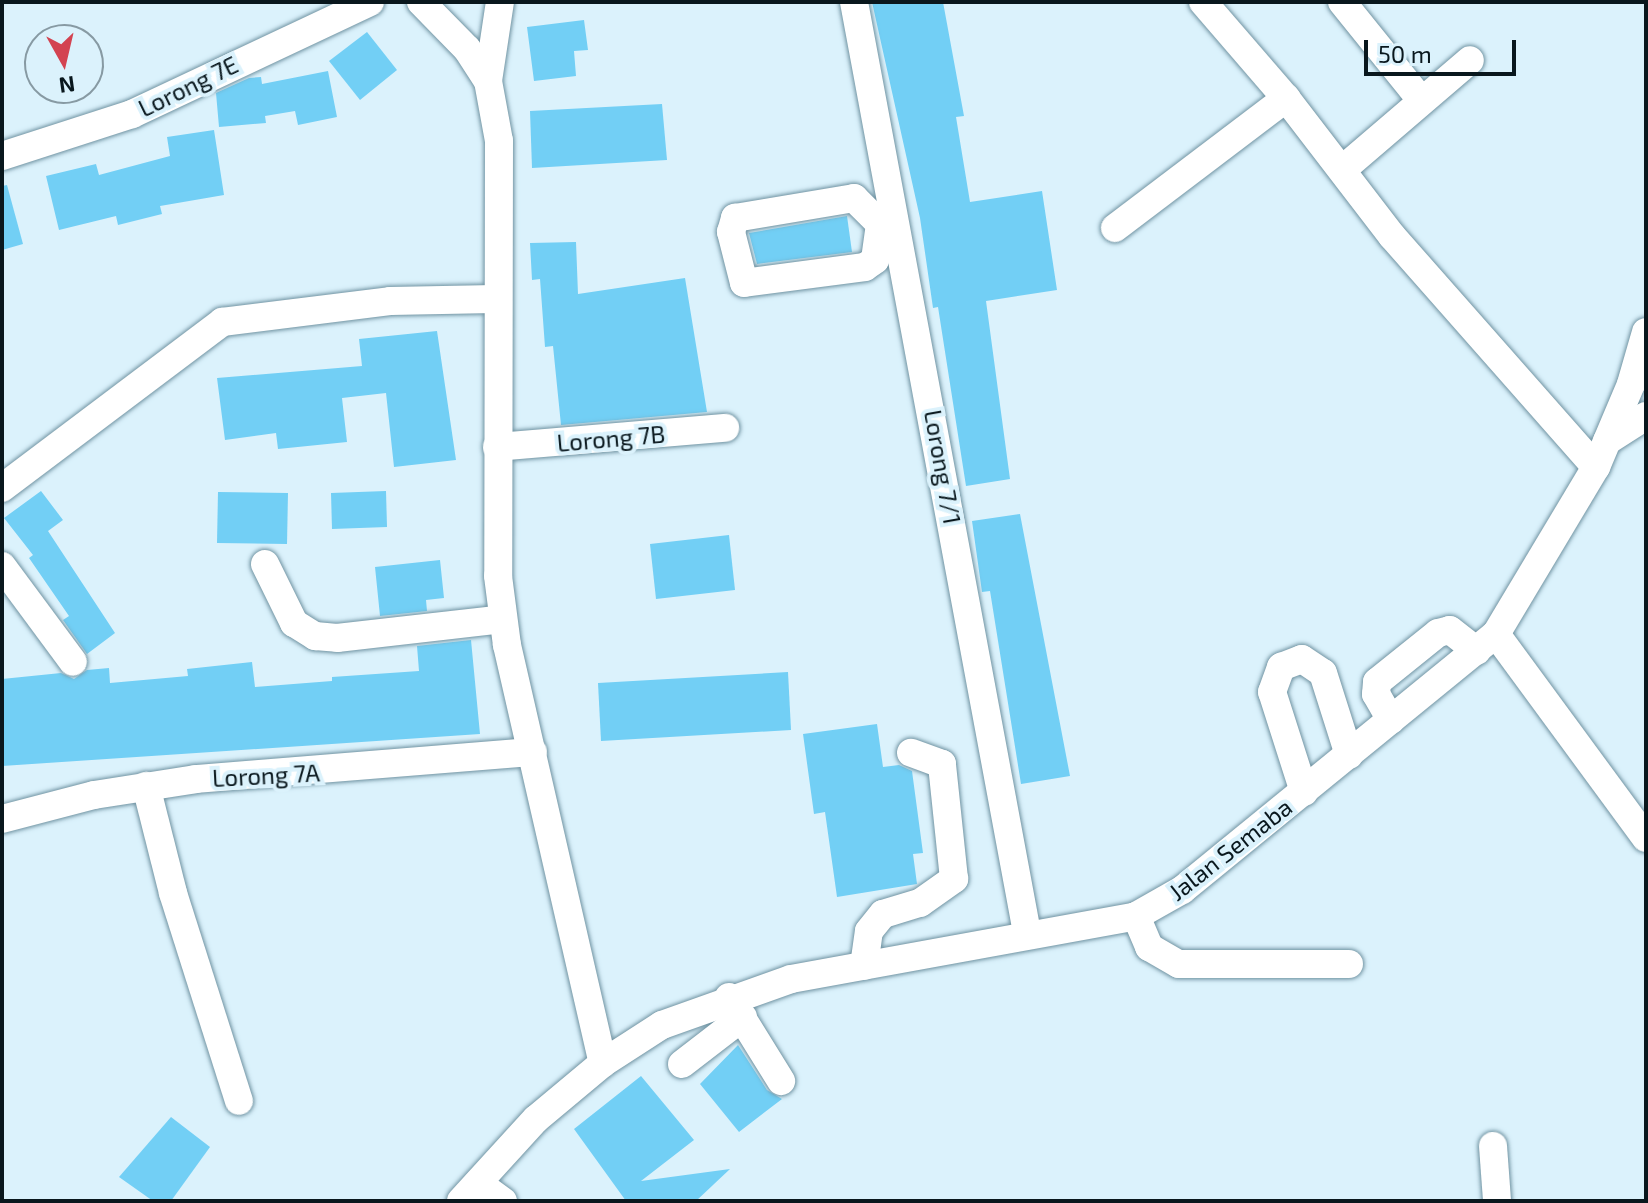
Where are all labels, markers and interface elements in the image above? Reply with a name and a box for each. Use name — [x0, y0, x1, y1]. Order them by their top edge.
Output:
north arrow — [24, 24, 104, 104]
scale bar — [1368, 24, 1520, 74]
text: 50 m — [1378, 39, 1432, 68]
street label: Lorong 7E — [133, 50, 243, 122]
text: N — [57, 72, 77, 100]
street label: Lorong 7/1 — [919, 407, 967, 527]
street label: Lorong 7B — [556, 419, 666, 457]
street label: Lorong 7A — [211, 758, 321, 792]
street label: Jalan Semaba — [1163, 792, 1297, 906]

